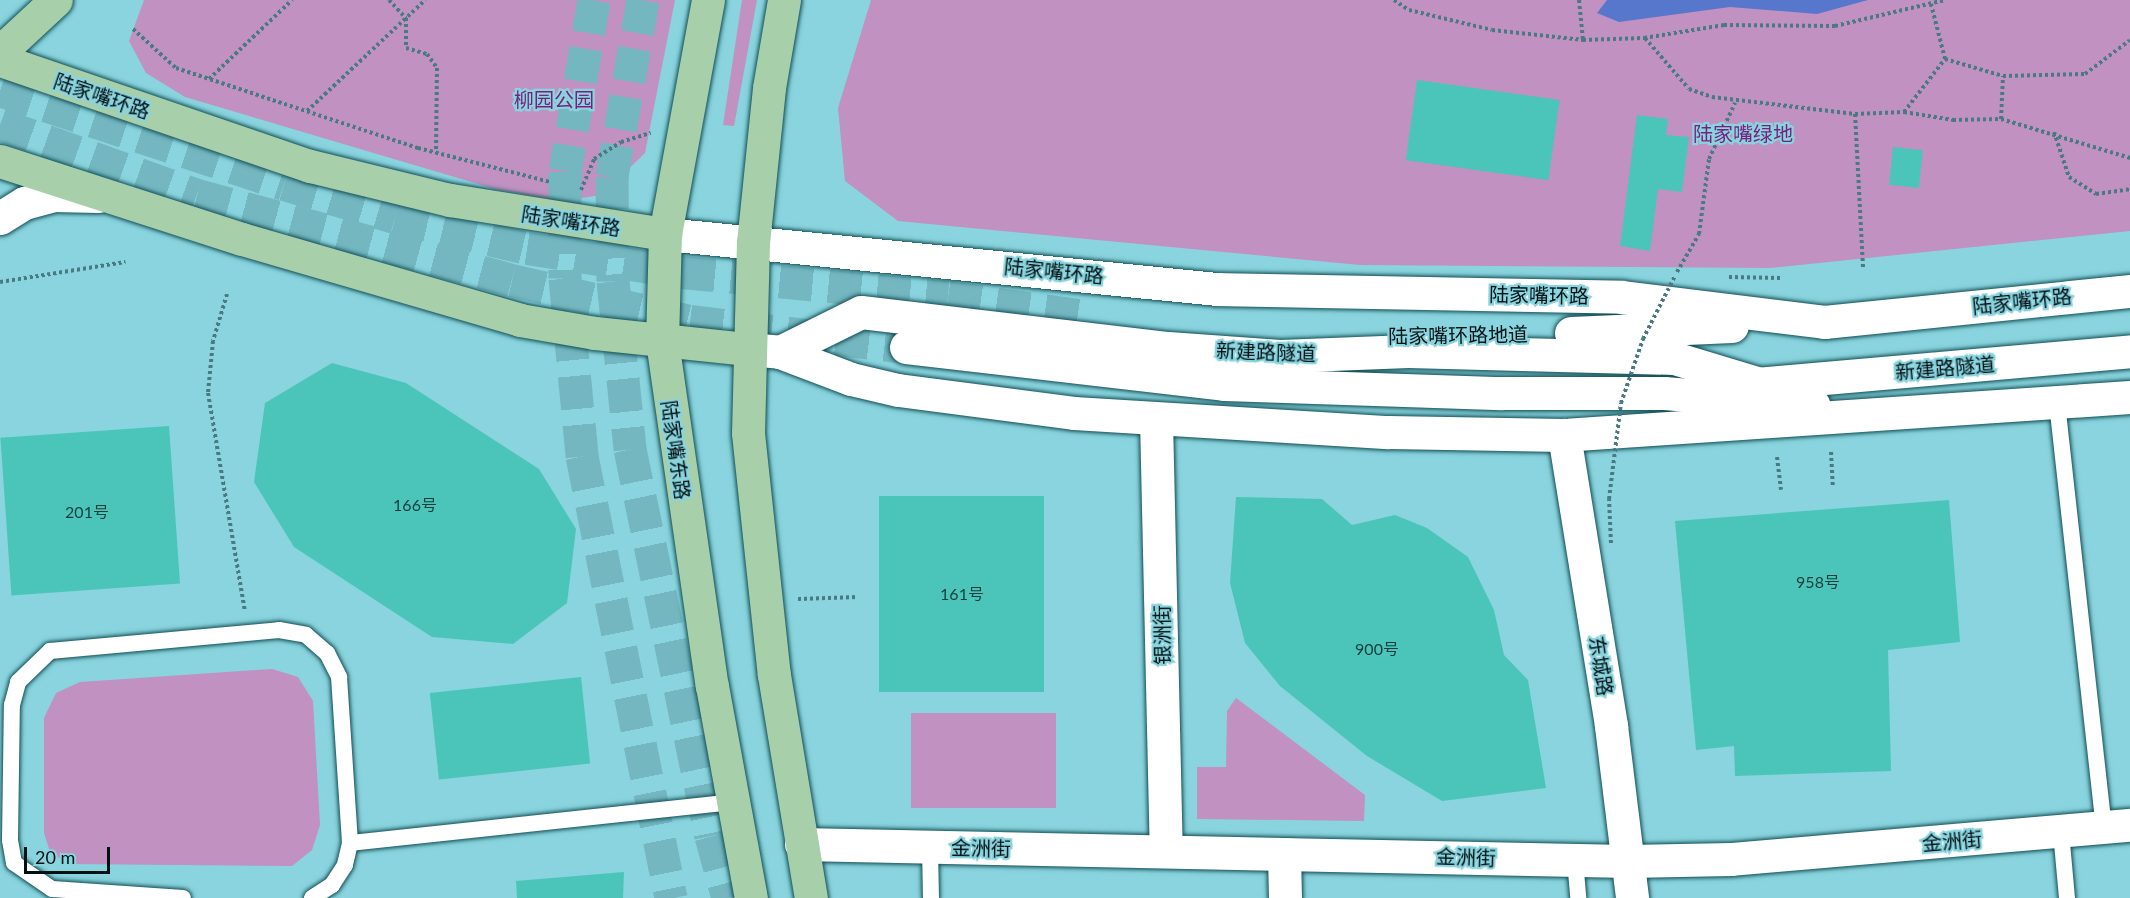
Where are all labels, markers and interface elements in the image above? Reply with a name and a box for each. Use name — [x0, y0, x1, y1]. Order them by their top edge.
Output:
street label: 陆家嘴环路 — [51, 68, 153, 124]
park label: 柳园公园 — [514, 87, 594, 111]
park label: 陆家嘴绿地 — [1693, 121, 1793, 145]
street label: 陆家嘴环路 — [520, 201, 622, 241]
street label: 陆家嘴环路 — [1003, 254, 1105, 288]
street label: 陆家嘴环路 — [1489, 282, 1589, 308]
street label: 陆家嘴环路 — [1971, 284, 2073, 318]
street label: 陆家嘴环路地道 — [1388, 322, 1528, 348]
street label: 新建路隧道 — [1216, 338, 1316, 366]
street label: 新建路隧道 — [1894, 352, 1996, 384]
street label: 陆家嘴东路 — [657, 399, 695, 501]
house number: 166号 — [393, 495, 437, 515]
house number: 201号 — [65, 502, 109, 522]
house number: 958号 — [1796, 572, 1840, 592]
house number: 161号 — [940, 584, 984, 604]
street label: 银洲街 — [1149, 605, 1175, 665]
street label: 东城路 — [1584, 634, 1618, 698]
house number: 900号 — [1355, 639, 1399, 659]
street label: 金洲街 — [1921, 826, 1983, 856]
scale bar — [27, 835, 112, 873]
street label: 金洲街 — [951, 835, 1011, 861]
street label: 金洲街 — [1436, 844, 1496, 870]
text: 20 m — [35, 846, 75, 868]

